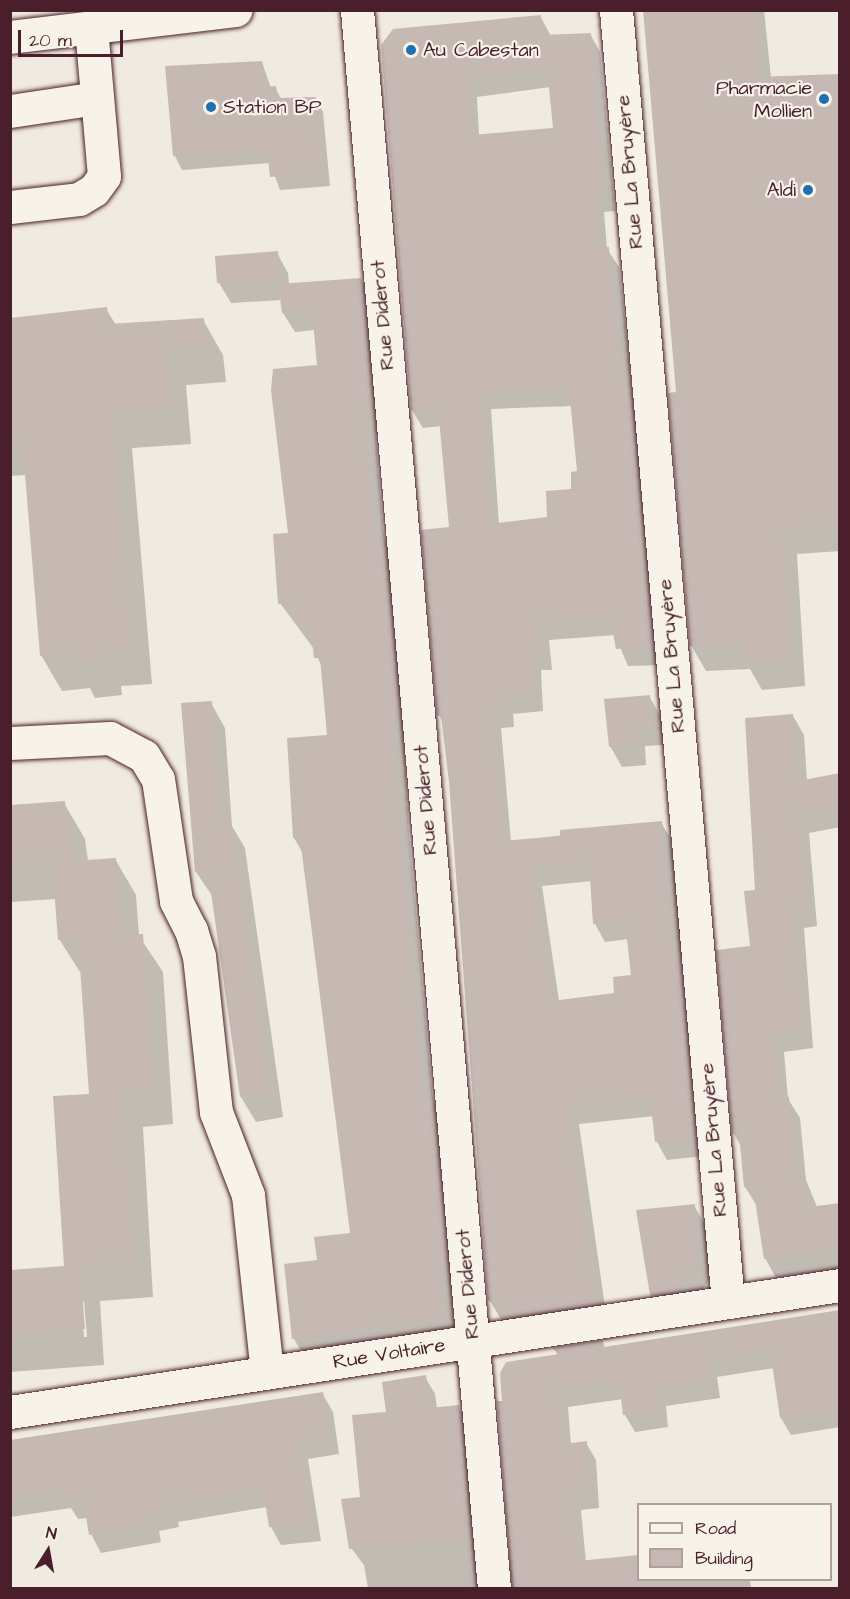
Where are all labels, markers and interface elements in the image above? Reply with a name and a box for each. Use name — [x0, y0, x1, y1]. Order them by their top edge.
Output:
scale bar — [21, 18, 126, 56]
text: 20 m — [29, 28, 72, 53]
place label: Au Cabestan — [423, 38, 539, 62]
marker: Au Cabestan — [404, 43, 418, 57]
place label: Pharmacie Mollien — [716, 76, 812, 123]
marker: Pharmacie Mollien — [817, 92, 831, 106]
street label: Rue La Bruyère — [611, 94, 649, 250]
place label: Station BP — [223, 95, 321, 119]
marker: Station BP — [204, 100, 218, 114]
place label: Aldi — [767, 178, 796, 202]
marker: Aldi — [801, 183, 815, 197]
street label: Rue Diderot — [366, 259, 400, 371]
street label: Rue La Bruyère — [653, 578, 691, 734]
street label: Rue Diderot — [409, 744, 443, 856]
street label: Rue La Bruyère — [695, 1062, 733, 1218]
street label: Rue Diderot — [451, 1228, 485, 1340]
street label: Rue Voltaire — [331, 1333, 447, 1375]
legend — [637, 1503, 832, 1581]
text: Road — [695, 1516, 736, 1541]
north arrow — [18, 1521, 78, 1581]
text: N — [44, 1522, 58, 1545]
text: Building — [695, 1546, 753, 1571]

